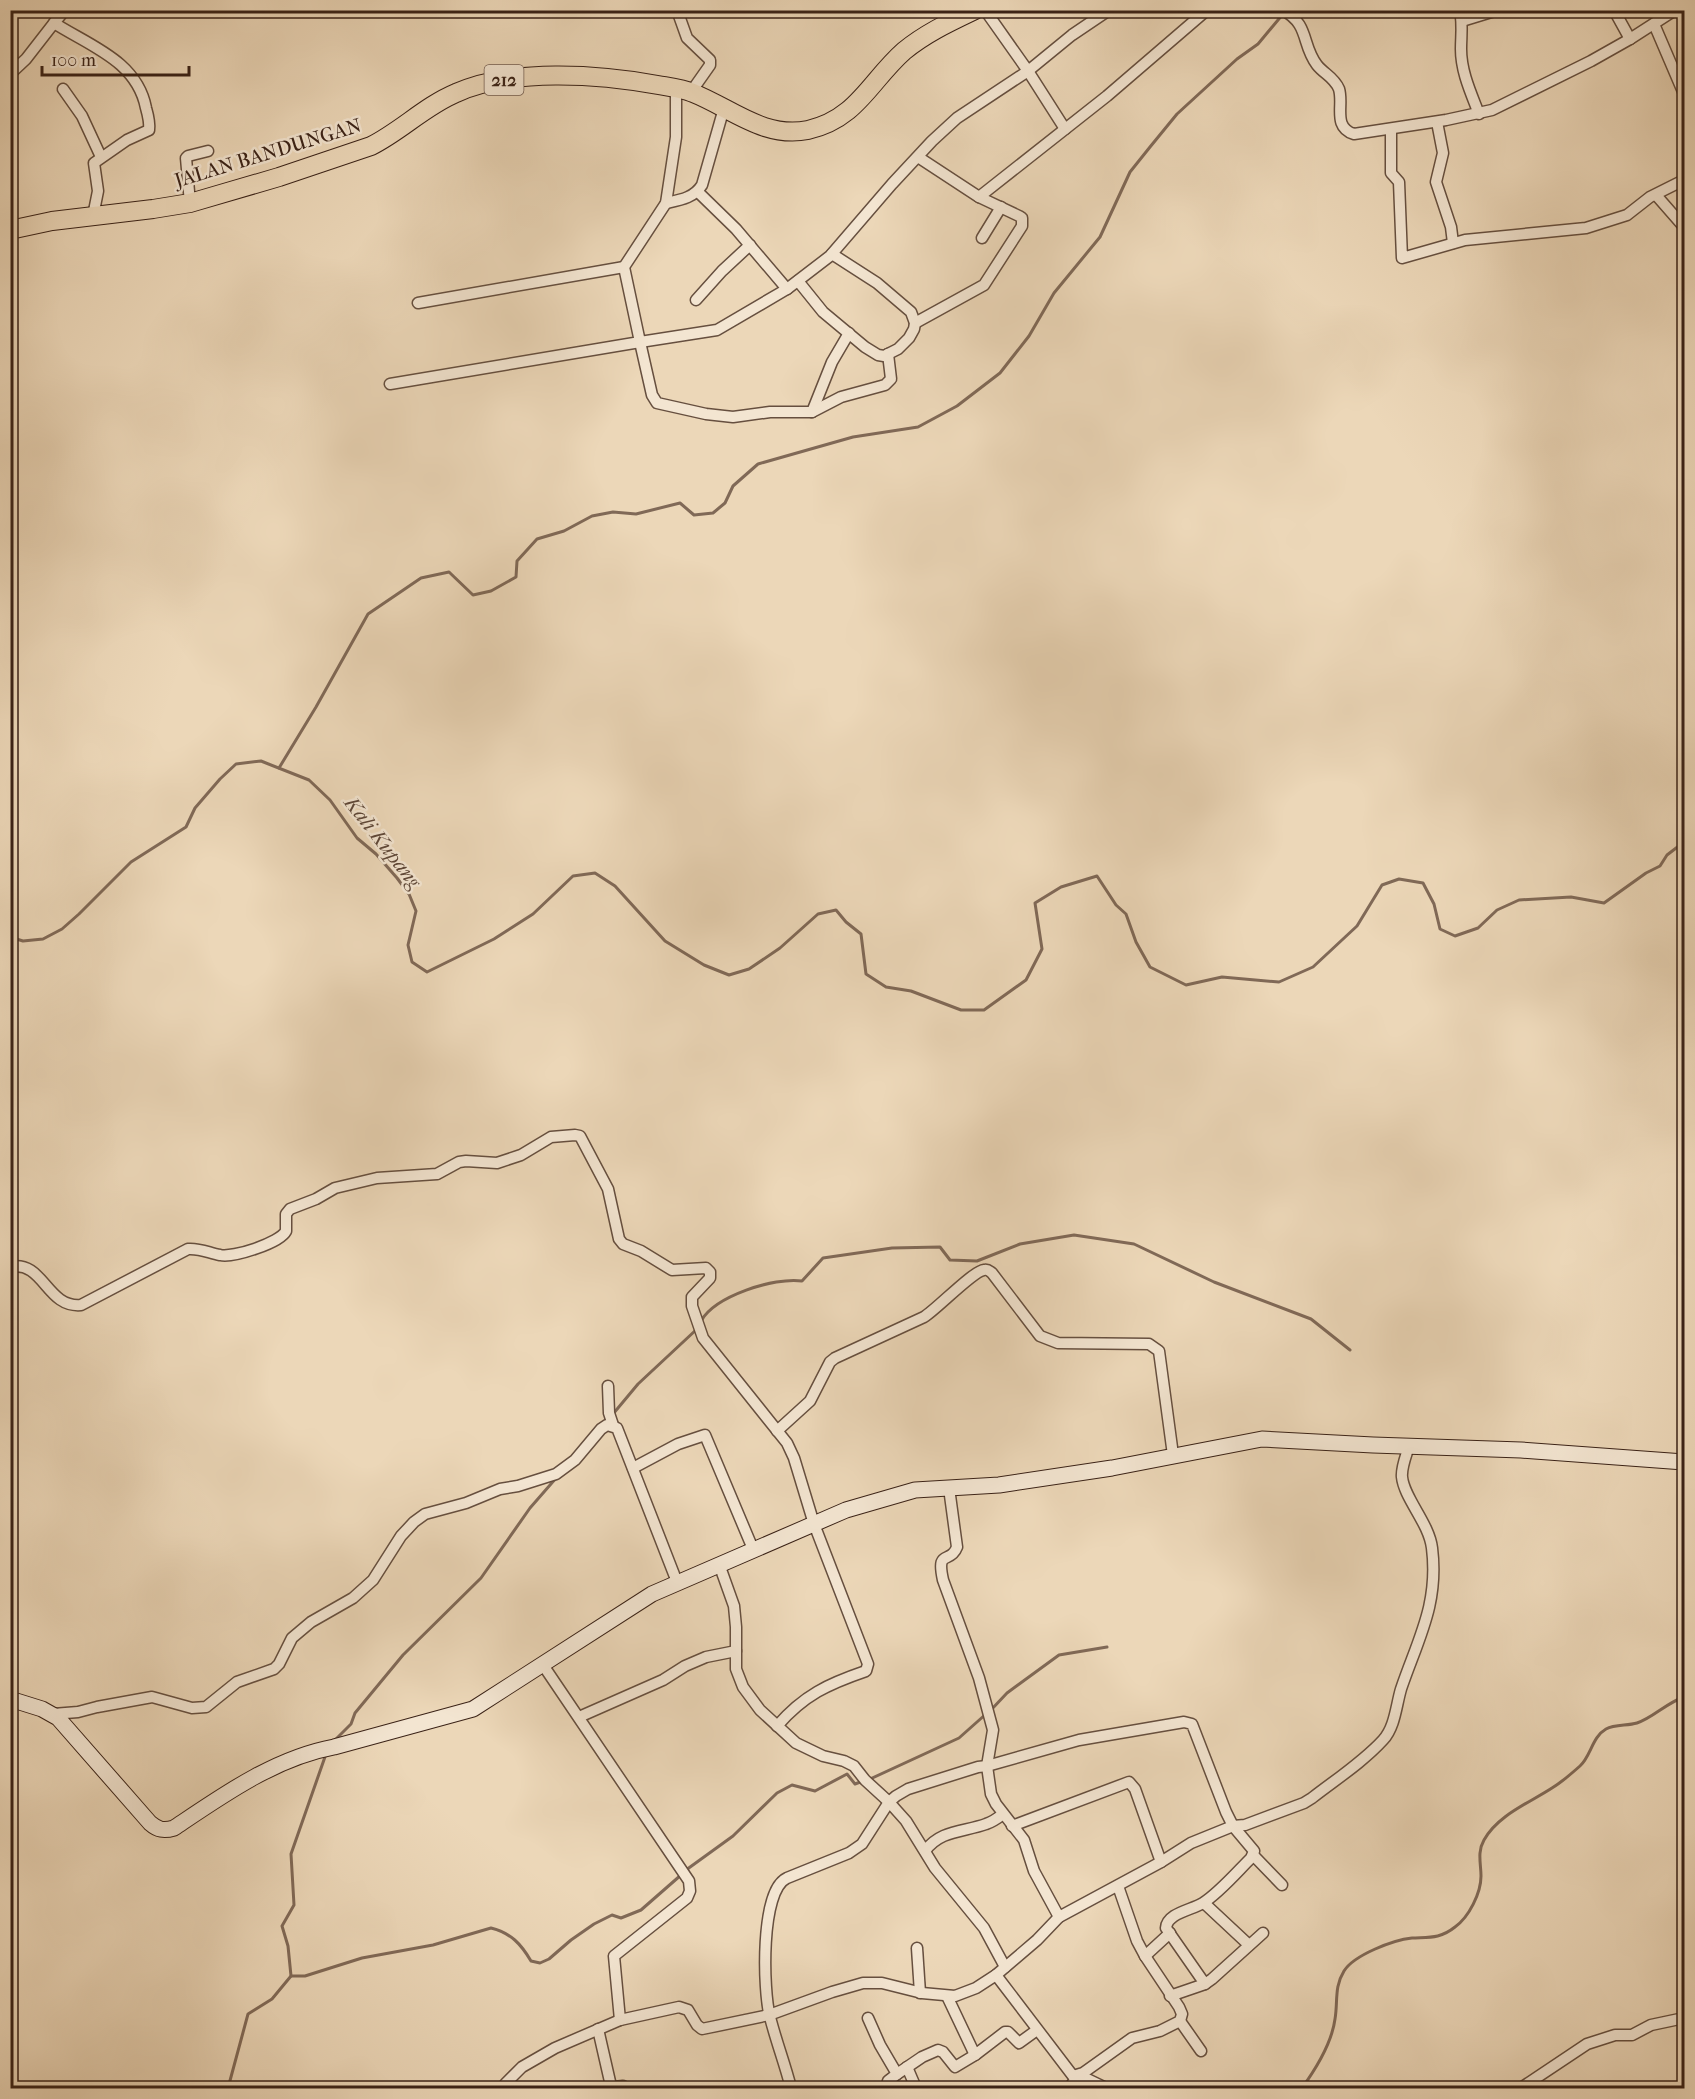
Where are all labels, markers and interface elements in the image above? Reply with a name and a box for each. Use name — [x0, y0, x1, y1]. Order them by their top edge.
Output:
scale bar — [42, 39, 189, 77]
text: 100 m — [51, 50, 96, 71]
road number: 212 — [484, 65, 524, 95]
street label: JALAN BANDUNGAN — [170, 114, 364, 193]
water label: Kali Kupang — [338, 790, 427, 893]

